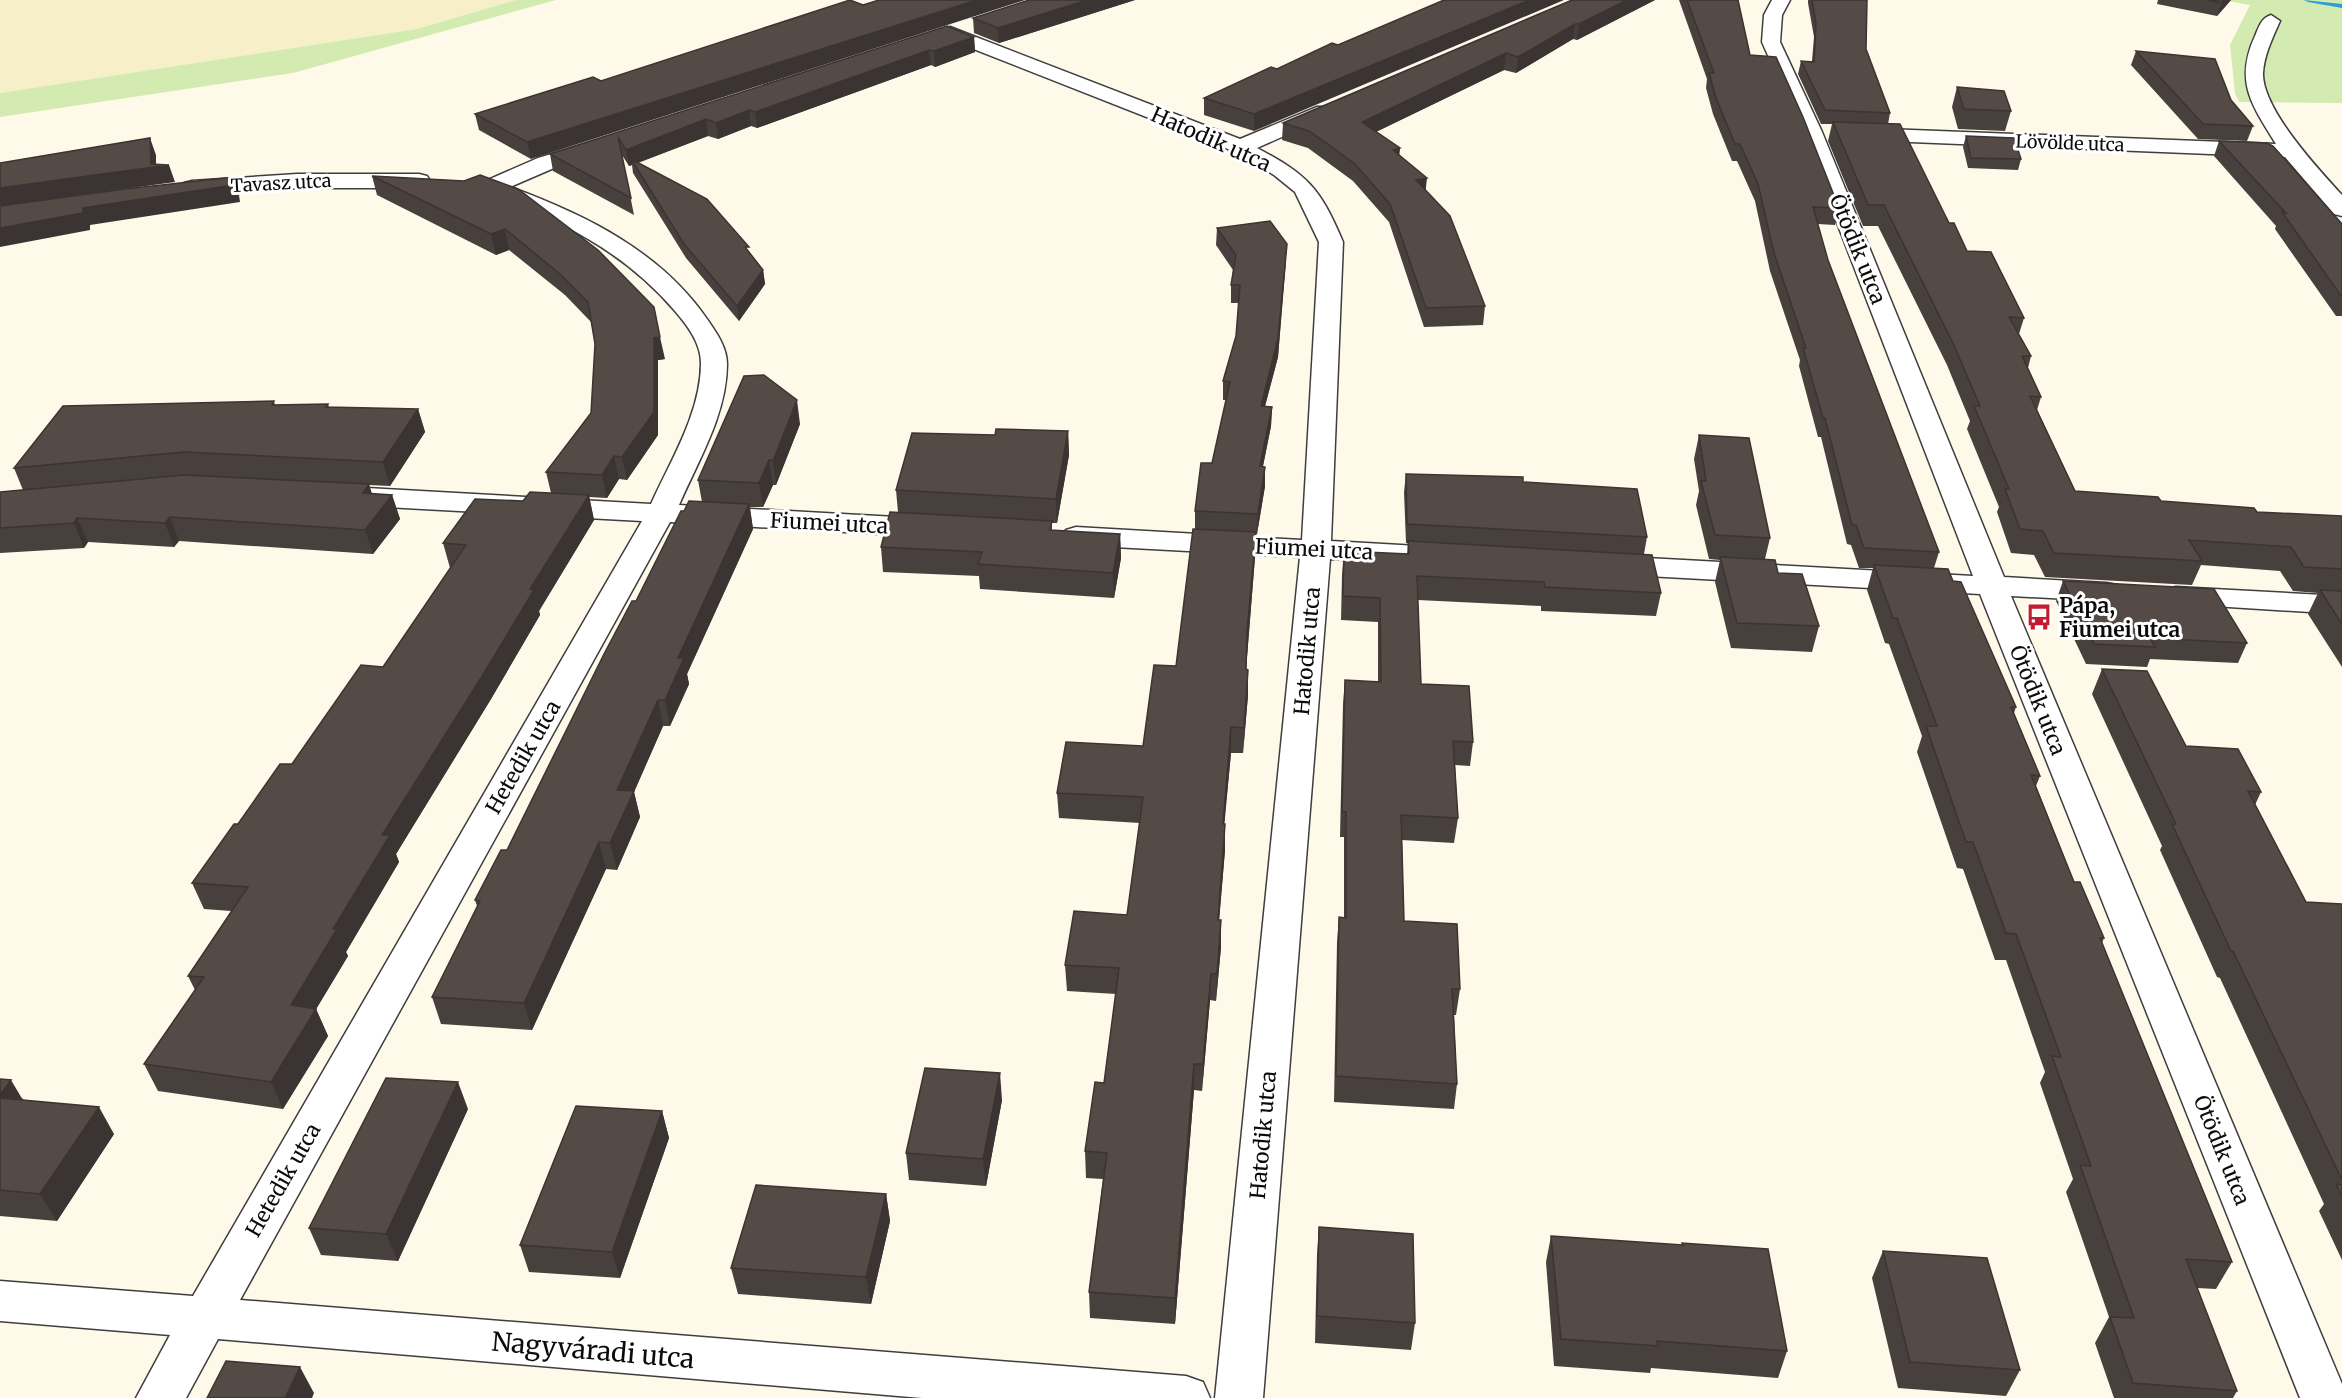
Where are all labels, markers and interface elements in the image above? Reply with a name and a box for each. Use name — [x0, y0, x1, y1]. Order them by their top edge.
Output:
street label: Hatodik utca — [1147, 101, 1275, 177]
street label: Lövölde utca — [2015, 130, 2125, 156]
street label: Tavasz utca — [230, 169, 332, 197]
street label: Ötödik utca — [1824, 190, 1892, 308]
street label: Fiumei utca — [769, 506, 889, 540]
street label: Fiumei utca — [1254, 532, 1374, 566]
street label: Hatodik utca — [1288, 586, 1326, 716]
place label: Pápa, Fiumei utca — [2059, 592, 2181, 643]
bus stop icon: Pápa, Fiumei utca — [2024, 602, 2054, 632]
street label: Ötödik utca — [2004, 641, 2072, 759]
street label: Hetedik utca — [480, 695, 566, 819]
street label: Hatodik utca — [1244, 1070, 1282, 1200]
street label: Ötödik utca — [2188, 1091, 2256, 1209]
street label: Hetedik utca — [240, 1118, 326, 1242]
street label: Nagyváradi utca — [490, 1325, 696, 1375]

